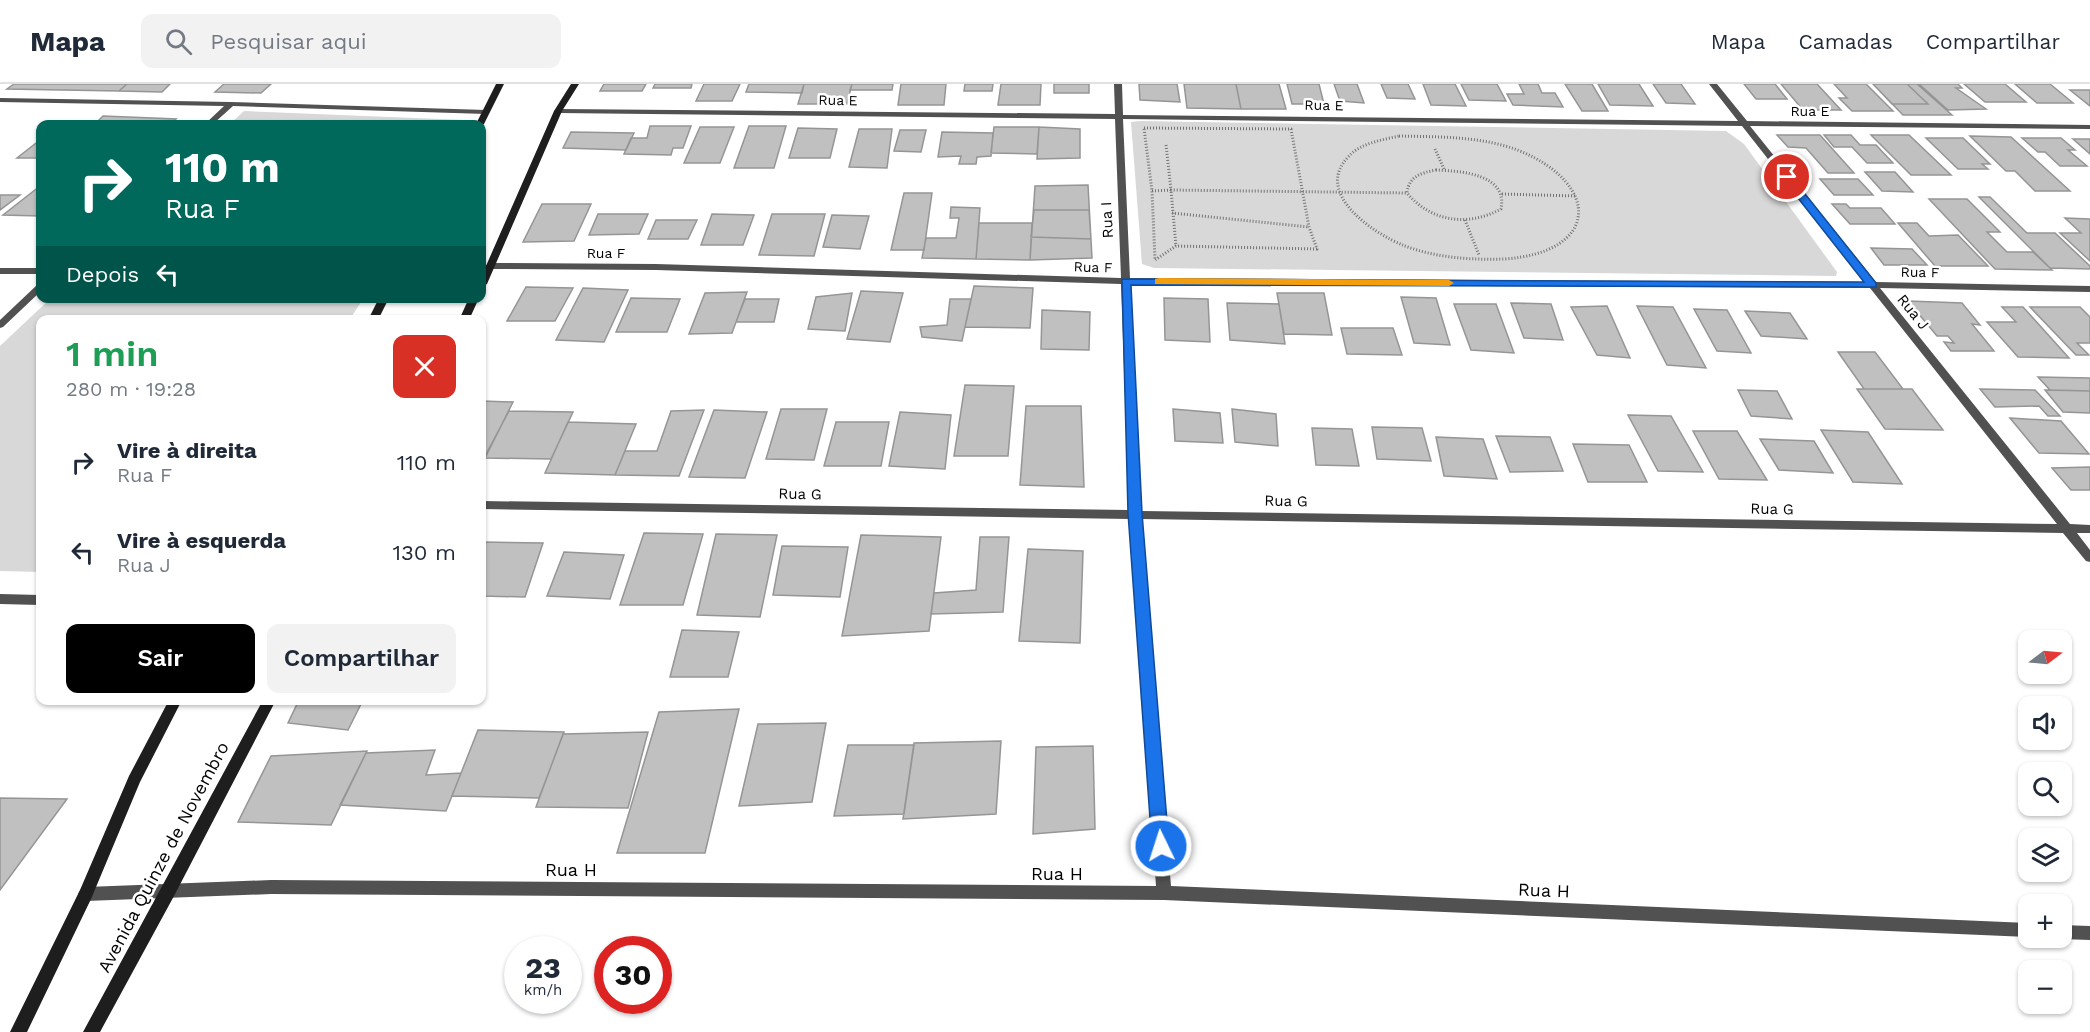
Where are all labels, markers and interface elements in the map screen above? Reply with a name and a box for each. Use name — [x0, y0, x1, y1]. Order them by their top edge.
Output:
search box — [141, 14, 561, 68]
text: Mapa — [30, 25, 105, 58]
icon: search — [162, 25, 195, 58]
text: Pesquisar aqui — [210, 29, 367, 54]
text: Mapa — [1711, 29, 1765, 54]
text: Camadas — [1798, 29, 1893, 54]
text: Compartilhar — [1926, 29, 2060, 54]
street label: Rua E — [818, 92, 858, 108]
street label: Rua E — [1304, 97, 1344, 113]
street label: Rua E — [1790, 103, 1830, 119]
text: 110 m — [165, 143, 280, 192]
icon: right — [66, 144, 144, 222]
pin — [1761, 151, 1812, 202]
icon: arrive — [1770, 160, 1803, 193]
text: Rua F — [165, 193, 240, 225]
street label: Rua I — [1097, 201, 1117, 239]
street label: Rua F — [587, 245, 625, 261]
icon: left — [151, 258, 184, 291]
street label: Rua F — [1073, 258, 1113, 276]
text: Depois — [66, 262, 139, 287]
street label: Rua F — [1901, 264, 1939, 280]
street label: Rua J — [1893, 291, 1933, 333]
text: 1 min — [66, 333, 158, 375]
button: close — [393, 335, 456, 398]
text: 280 m · 19:28 — [66, 377, 196, 401]
text: Vire à direita — [117, 438, 257, 463]
icon: right — [66, 446, 99, 479]
text: 110 m — [397, 450, 456, 475]
text: Rua F — [117, 463, 172, 487]
street label: Rua G — [778, 485, 822, 503]
street label: Rua G — [1264, 492, 1308, 510]
street label: Rua G — [1750, 500, 1794, 518]
text: Vire à esquerda — [117, 528, 286, 553]
icon: left — [66, 536, 99, 569]
text: 130 m — [392, 540, 456, 565]
text: Rua J — [117, 553, 171, 577]
button: Sair — [66, 624, 255, 693]
button: Compartilhar — [267, 624, 456, 693]
north arrow — [2018, 630, 2072, 684]
map controls — [2018, 630, 2072, 1014]
button: sound — [2018, 696, 2072, 750]
street label: Avenida Quinze de Novembro — [93, 738, 233, 976]
button: search — [2018, 762, 2072, 816]
position arrow — [1129, 814, 1193, 878]
button: layers — [2018, 828, 2072, 882]
street label: Rua H — [545, 859, 597, 880]
street label: Rua H — [1031, 863, 1083, 884]
street label: Rua H — [1518, 879, 1570, 901]
button: + — [2018, 894, 2072, 948]
speed limit sign: 30 — [594, 936, 672, 1014]
text: 23 — [525, 950, 561, 985]
button: − — [2018, 960, 2072, 1014]
text: km/h — [524, 981, 562, 999]

